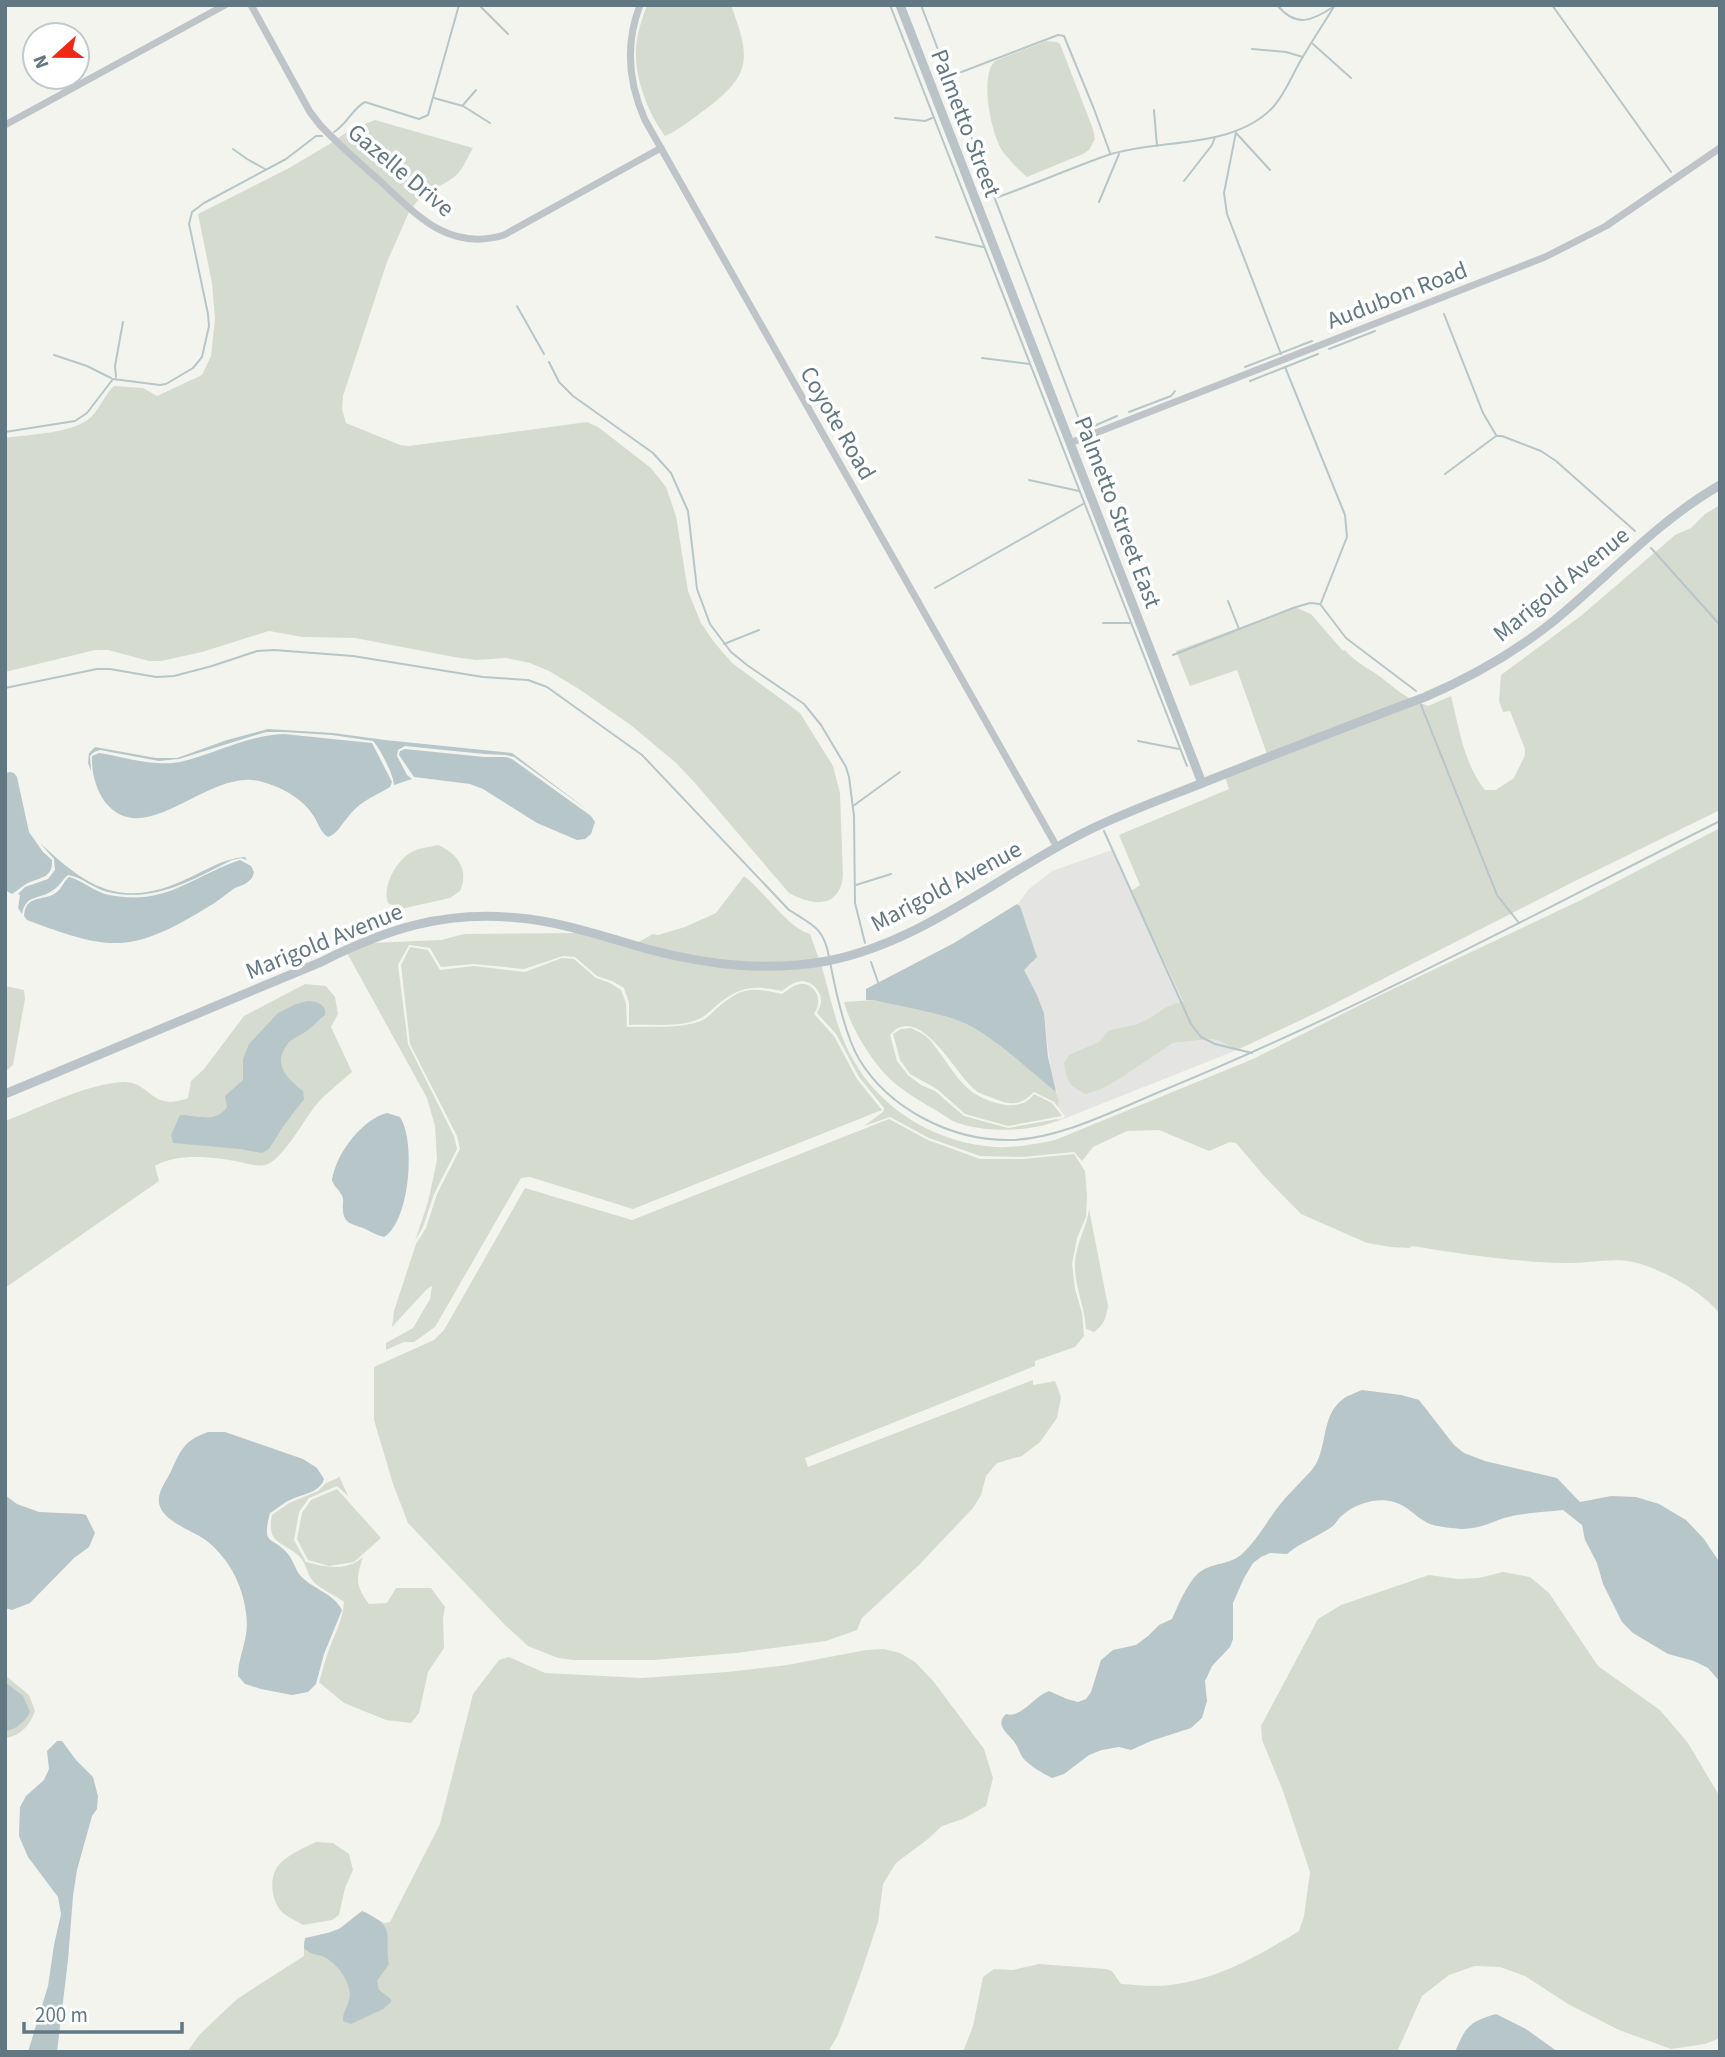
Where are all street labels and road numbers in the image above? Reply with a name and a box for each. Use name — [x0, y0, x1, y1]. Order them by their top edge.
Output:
street label: Palmetto Street — [921, 44, 1010, 202]
street label: Gazelle Drive — [340, 115, 462, 225]
street label: Audubon Road — [1322, 253, 1473, 338]
street label: Coyote Road — [791, 360, 884, 487]
street label: Palmetto Street East — [1065, 411, 1170, 613]
street label: Marigold Avenue — [1486, 518, 1637, 650]
street label: Marigold Avenue — [864, 832, 1028, 941]
street label: Marigold Avenue — [240, 894, 408, 989]

